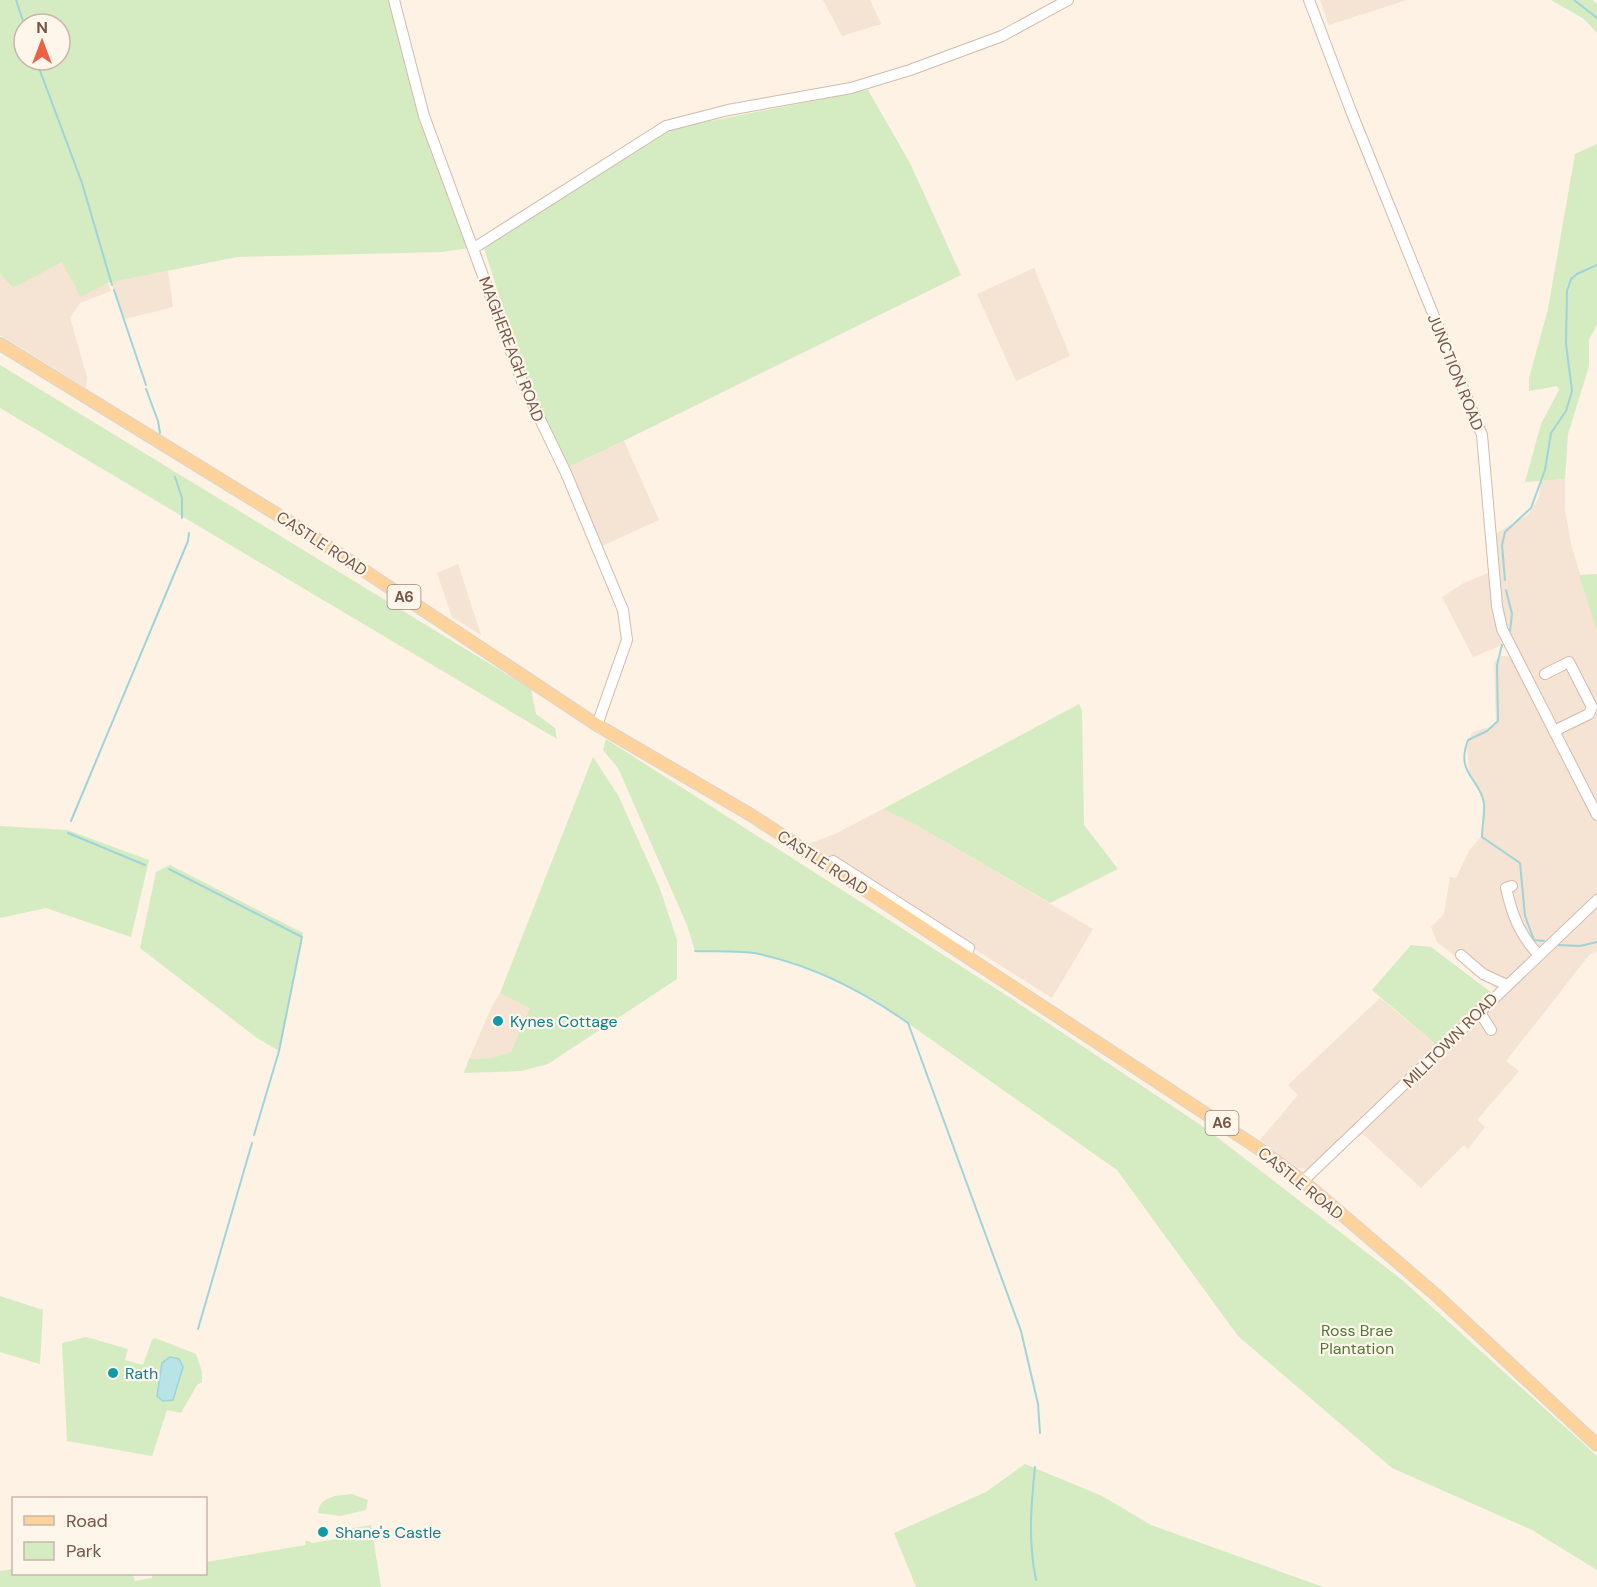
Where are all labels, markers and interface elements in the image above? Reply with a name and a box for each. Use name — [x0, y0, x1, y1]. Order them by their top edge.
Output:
north arrow — [12, 12, 72, 72]
text: N — [36, 17, 48, 38]
street label: MAGHEREAGH ROAD — [474, 274, 549, 425]
street label: JUNCTION ROAD — [1423, 311, 1488, 434]
street label: CASTLE ROAD — [272, 506, 371, 581]
road number: A6 — [388, 585, 420, 609]
street label: CASTLE ROAD — [773, 825, 872, 900]
street label: MILLTOWN ROAD — [1398, 988, 1502, 1092]
place label: Kynes Cottage — [510, 1011, 618, 1032]
marker: Kynes Cottage — [491, 1014, 505, 1028]
road number: A6 — [1206, 1111, 1238, 1135]
street label: CASTLE ROAD — [1254, 1142, 1348, 1224]
park label: Ross Brae Plantation — [1320, 1320, 1394, 1359]
place label: Rath — [125, 1363, 158, 1384]
marker: Rath — [106, 1366, 120, 1380]
legend — [12, 1497, 207, 1575]
text: Road — [66, 1509, 108, 1533]
place label: Shane's Castle — [335, 1522, 441, 1543]
marker: Shane's Castle — [316, 1525, 330, 1539]
text: Park — [66, 1539, 102, 1563]

